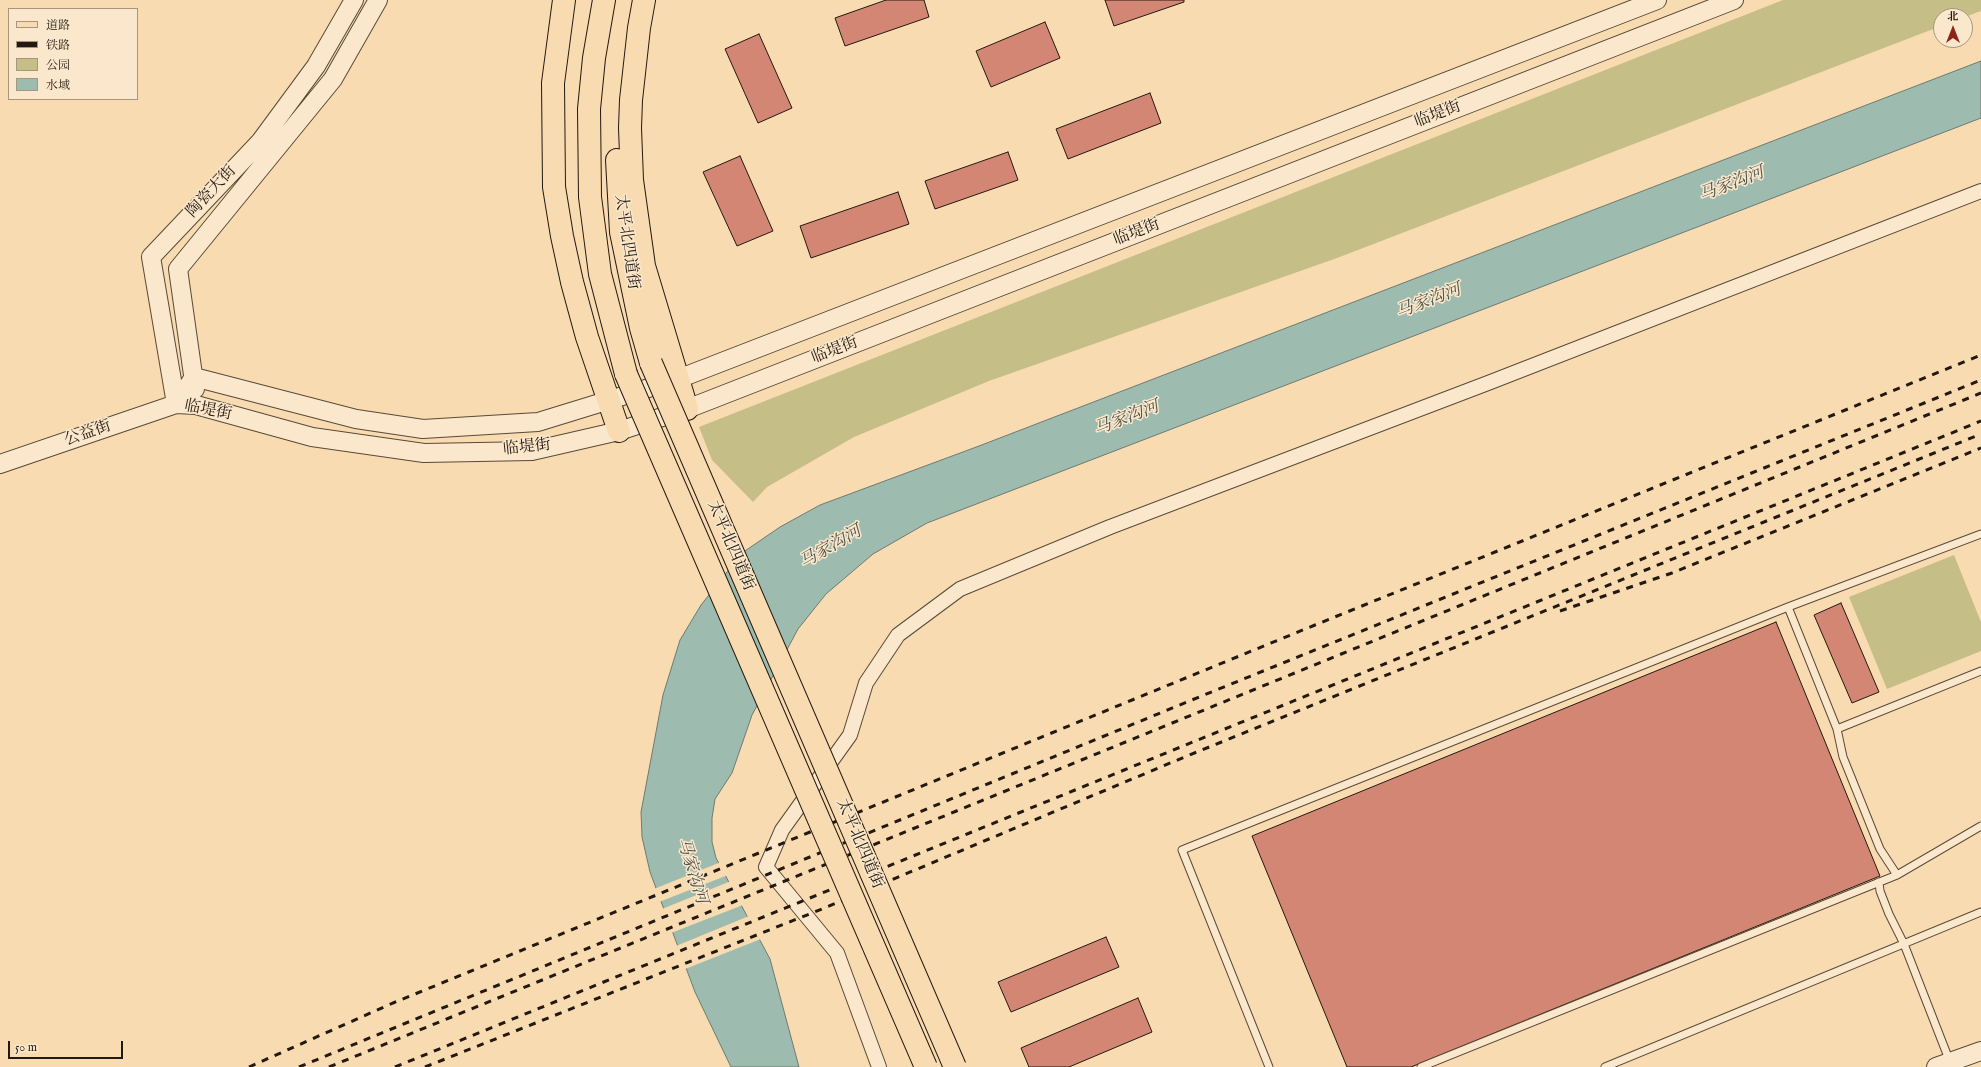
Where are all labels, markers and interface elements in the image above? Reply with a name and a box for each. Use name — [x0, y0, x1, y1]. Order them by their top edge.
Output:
legend — [8, 8, 138, 100]
north arrow — [1933, 8, 1973, 48]
text: 北 — [1948, 10, 1959, 24]
text: 道路 — [46, 18, 70, 33]
text: 铁路 — [46, 38, 70, 53]
text: 公园 — [46, 58, 70, 73]
text: 水域 — [46, 78, 70, 93]
street label: 临堤街 — [1412, 97, 1464, 133]
street label: 陶瓷大街 — [183, 162, 241, 222]
water label: 马家沟河 — [1697, 163, 1767, 207]
street label: 太平北四道街 — [610, 193, 642, 291]
street label: 临堤街 — [1111, 215, 1163, 251]
water label: 马家沟河 — [1394, 280, 1464, 324]
street label: 临堤街 — [809, 333, 861, 369]
street label: 临堤街 — [183, 397, 233, 425]
water label: 马家沟河 — [1092, 397, 1162, 441]
street label: 公益街 — [62, 417, 114, 451]
street label: 临堤街 — [502, 436, 552, 460]
street label: 太平北四道街 — [702, 498, 758, 594]
water label: 马家沟河 — [796, 522, 866, 574]
street label: 太平北四道街 — [831, 796, 887, 892]
water label: 马家沟河 — [671, 836, 711, 906]
scale bar — [10, 1033, 125, 1059]
text: 50 m — [15, 1040, 37, 1055]

